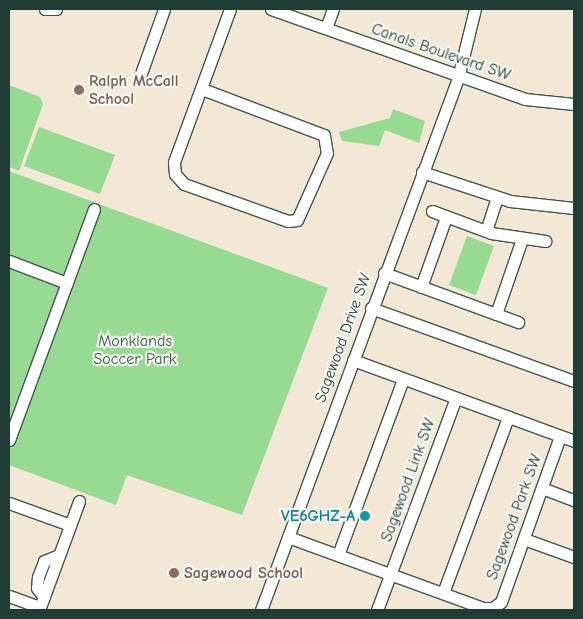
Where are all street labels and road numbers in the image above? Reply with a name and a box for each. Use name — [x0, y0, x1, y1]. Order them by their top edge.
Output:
street label: Canals Boulevard SW — [369, 19, 513, 85]
street label: Sagewood Drive SW — [311, 271, 375, 405]
street label: Sagewood Link SW — [377, 416, 439, 544]
street label: Sagewood Park SW — [482, 452, 546, 582]

